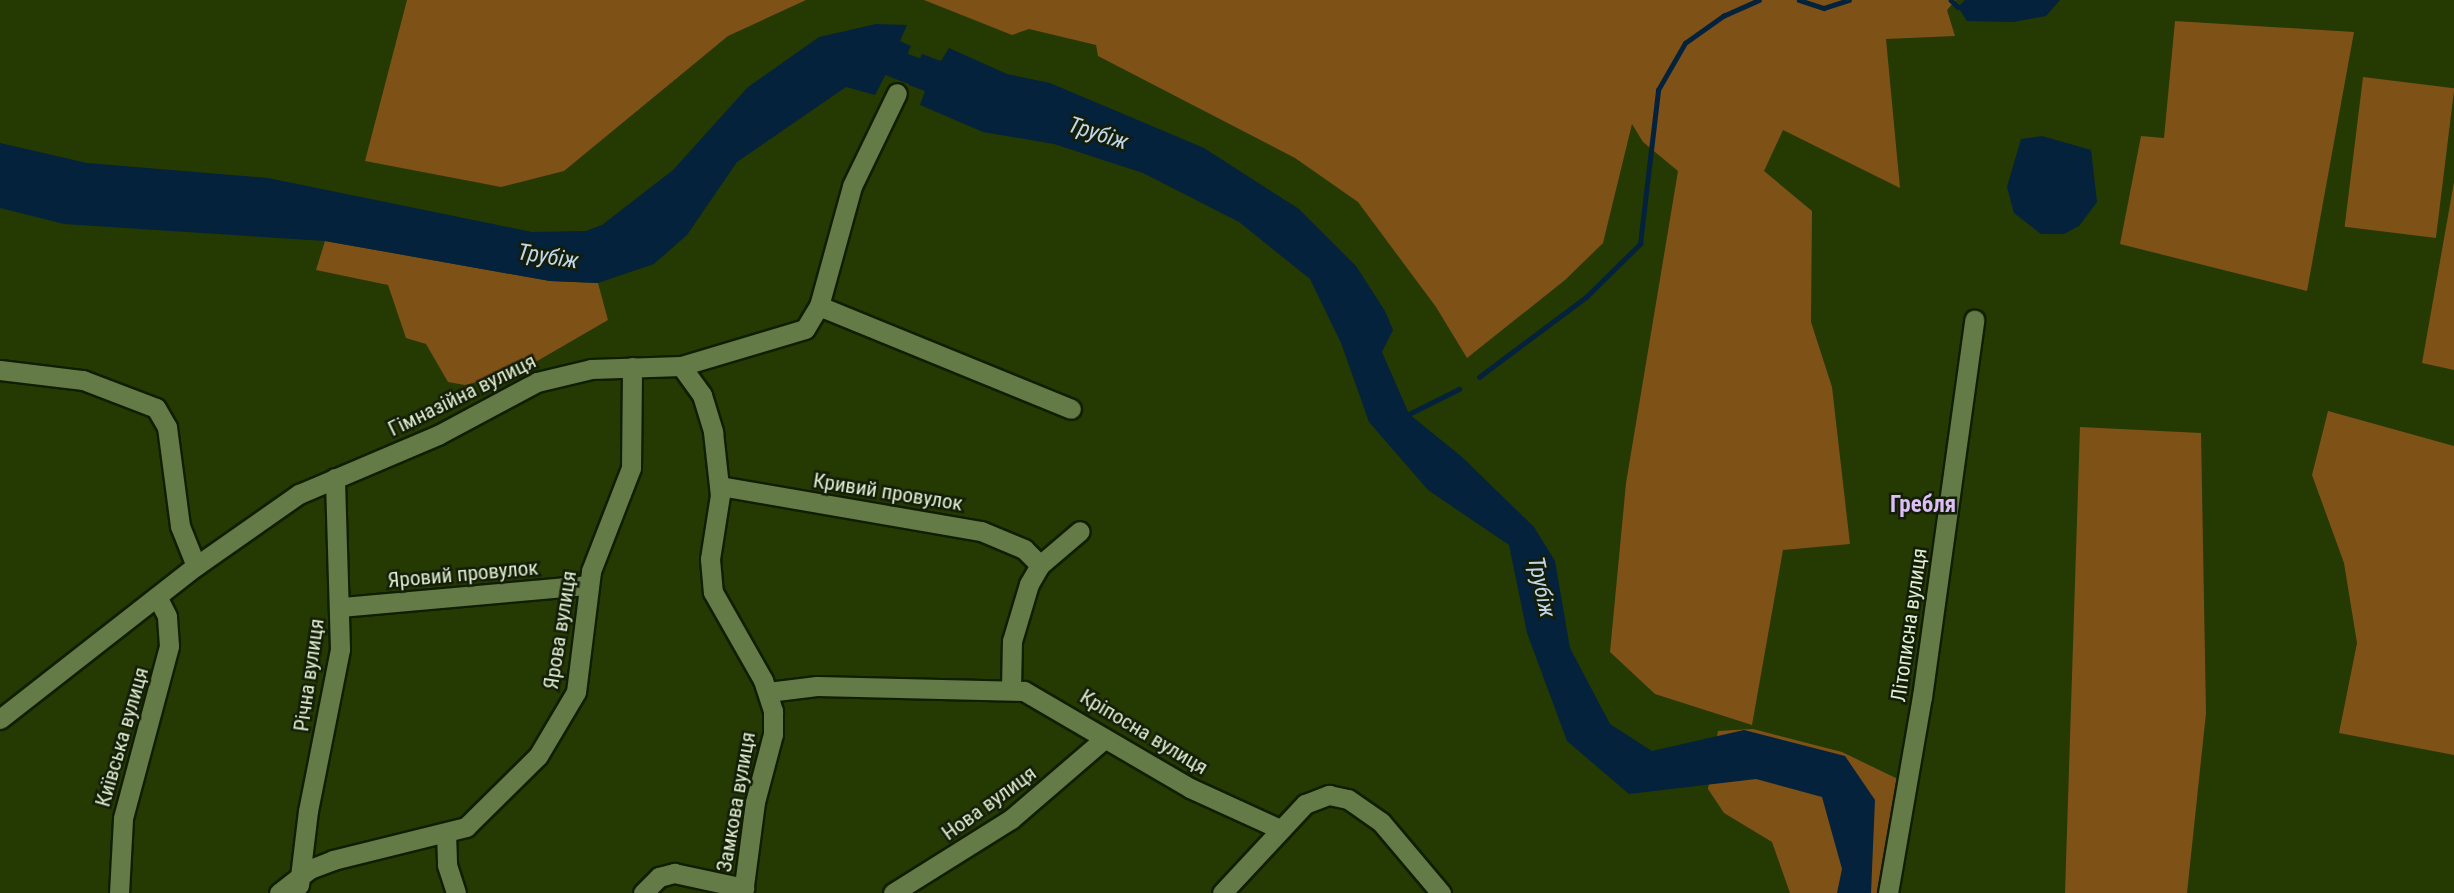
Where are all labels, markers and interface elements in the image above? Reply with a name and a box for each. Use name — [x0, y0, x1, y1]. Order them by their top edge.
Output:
water label: Трубіж — [1065, 111, 1131, 157]
water label: Трубіж — [516, 239, 580, 275]
street label: Гімназійна вулиця — [384, 348, 540, 442]
street label: Кривий провулок — [811, 468, 965, 516]
district label: Гребля — [1890, 491, 1956, 519]
street label: Літописна вулиця — [1886, 547, 1932, 703]
water label: Трубіж — [1521, 554, 1561, 620]
street label: Яровий провулок — [387, 555, 539, 593]
street label: Ярова вулиця — [538, 569, 582, 691]
street label: Річна вулиця — [289, 617, 329, 733]
street label: Київська вулиця — [90, 664, 154, 810]
street label: Кріпосна вулиця — [1076, 684, 1212, 780]
street label: Замкова вулиця — [711, 730, 761, 874]
street label: Нова вулиця — [937, 760, 1041, 846]

